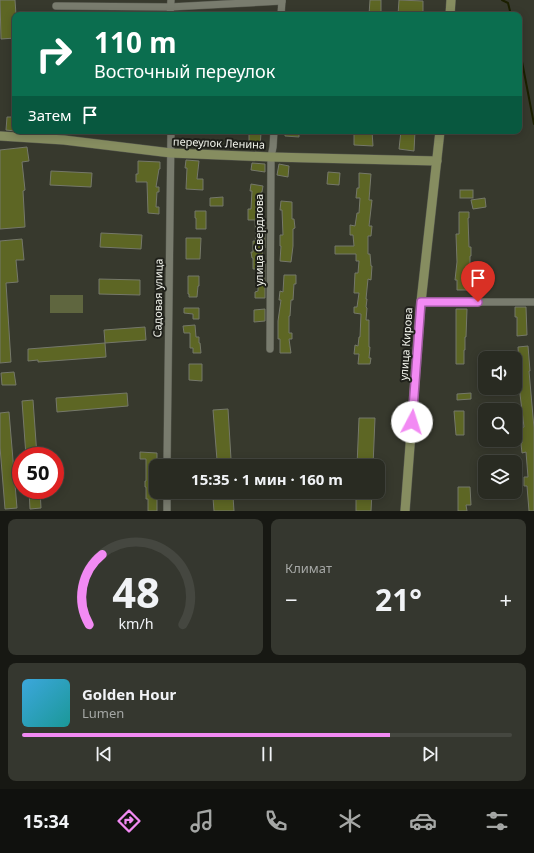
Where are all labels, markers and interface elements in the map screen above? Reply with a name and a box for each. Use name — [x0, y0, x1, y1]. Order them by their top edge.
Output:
text: 110 m — [94, 23, 177, 61]
icon: right — [28, 28, 80, 80]
text: Восточный переулок — [94, 59, 275, 83]
icon: arrive — [79, 104, 101, 126]
text: Затем — [28, 105, 71, 125]
street label: переулок Ленина — [173, 133, 265, 152]
street label: улица Свердлова — [251, 194, 266, 286]
street label: Садовая улица — [149, 258, 166, 338]
pin — [461, 261, 495, 302]
icon: arrive — [467, 267, 489, 289]
street label: улица Кирова — [395, 307, 416, 381]
map controls — [478, 351, 522, 499]
button: sound — [478, 351, 522, 395]
position arrow — [391, 401, 433, 443]
button: search — [478, 403, 522, 447]
speed limit sign: 50 — [12, 447, 64, 499]
button: layers — [478, 455, 522, 499]
text: 15:35 · 1 мин · 160 m — [191, 469, 343, 489]
text: Климат — [285, 559, 332, 577]
text: 48 — [112, 564, 159, 620]
text: 21° — [375, 579, 422, 620]
text: − — [285, 584, 298, 614]
text: + — [499, 584, 512, 614]
text: km/h — [118, 614, 153, 633]
text: Golden Hour — [82, 684, 176, 704]
text: Lumen — [82, 704, 124, 722]
icon: previous — [93, 743, 115, 765]
icon: pause — [256, 743, 278, 765]
icon: next — [419, 743, 441, 765]
icon: directions — [115, 807, 143, 835]
icon: music — [188, 807, 216, 835]
icon: phone — [262, 807, 290, 835]
icon: climate — [336, 807, 364, 835]
icon: car — [409, 807, 437, 835]
icon: filters — [483, 807, 511, 835]
text: 15:34 — [23, 809, 69, 833]

